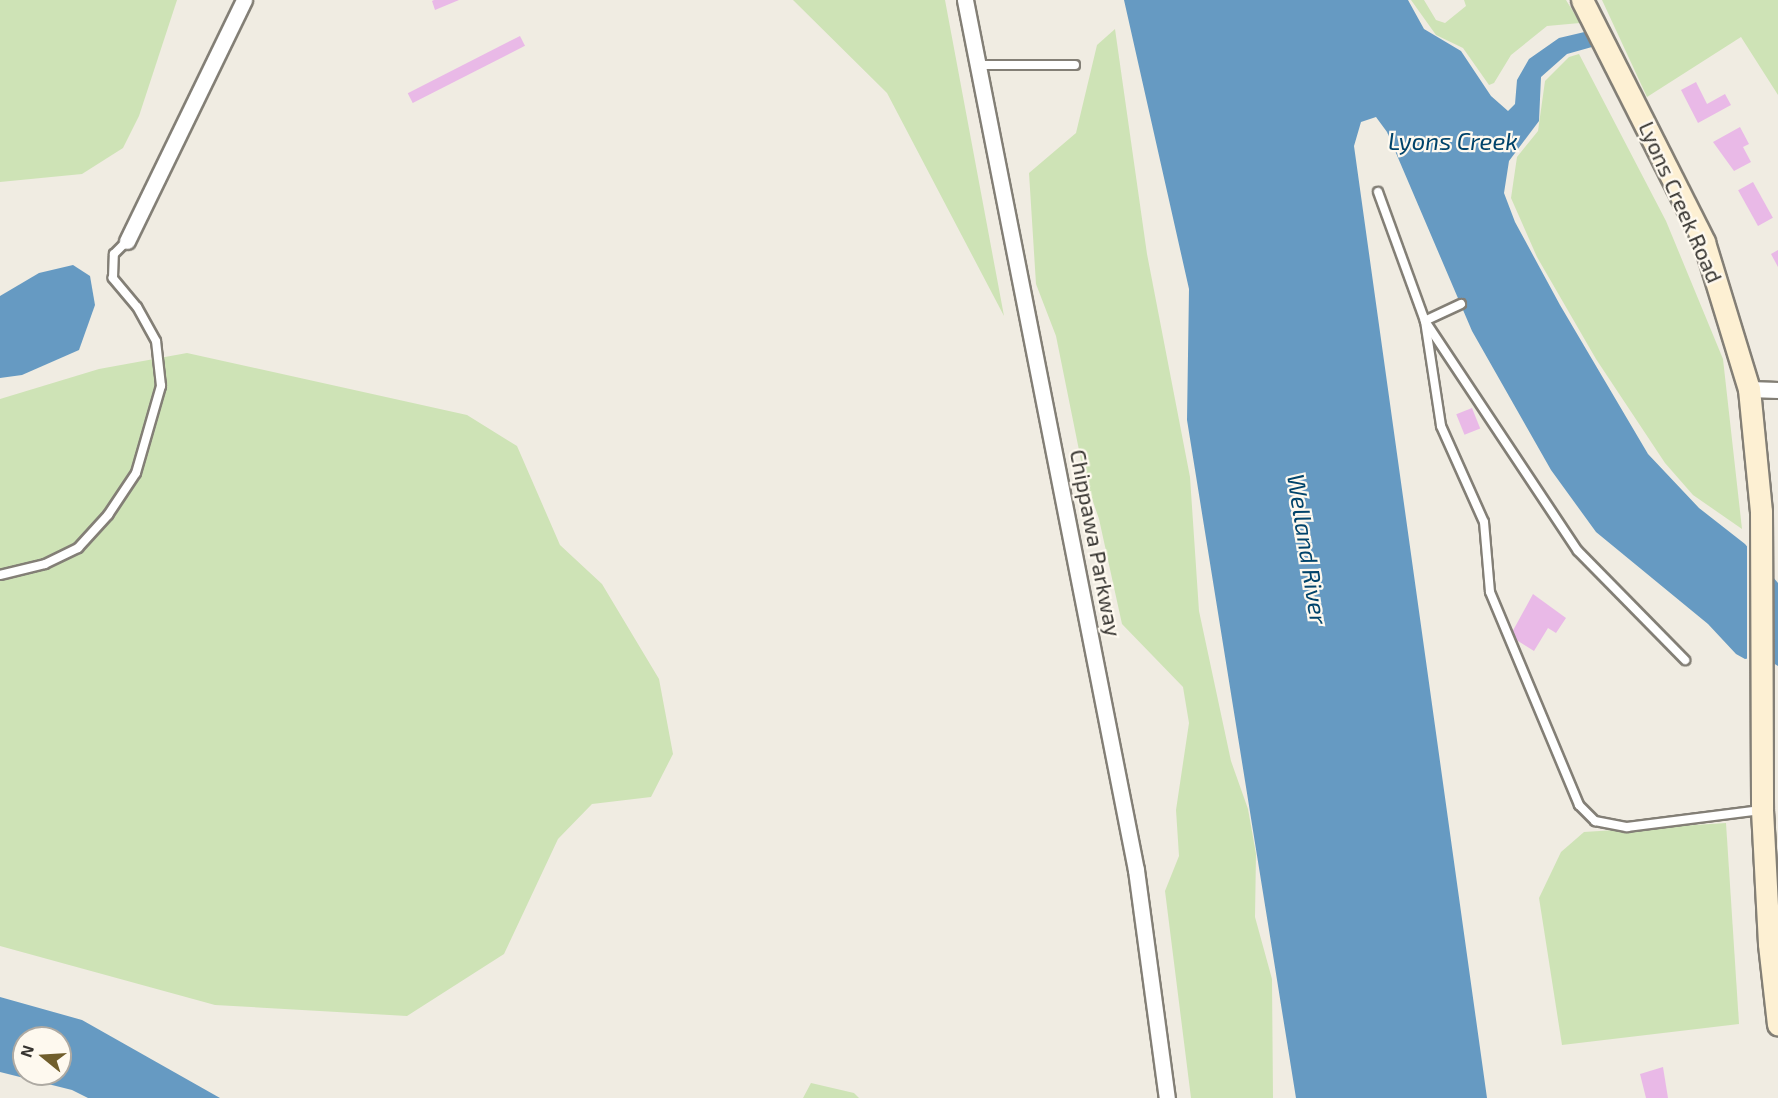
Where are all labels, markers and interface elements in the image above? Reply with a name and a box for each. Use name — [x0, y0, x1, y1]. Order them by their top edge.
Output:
street label: Lyons Creek Road — [1634, 117, 1728, 287]
water label: Lyons Creek — [1388, 127, 1518, 155]
street label: Chippawa Parkway — [1065, 447, 1127, 639]
water label: Welland River — [1282, 472, 1334, 626]
north arrow — [12, 1026, 72, 1086]
text: N — [15, 1042, 37, 1059]

